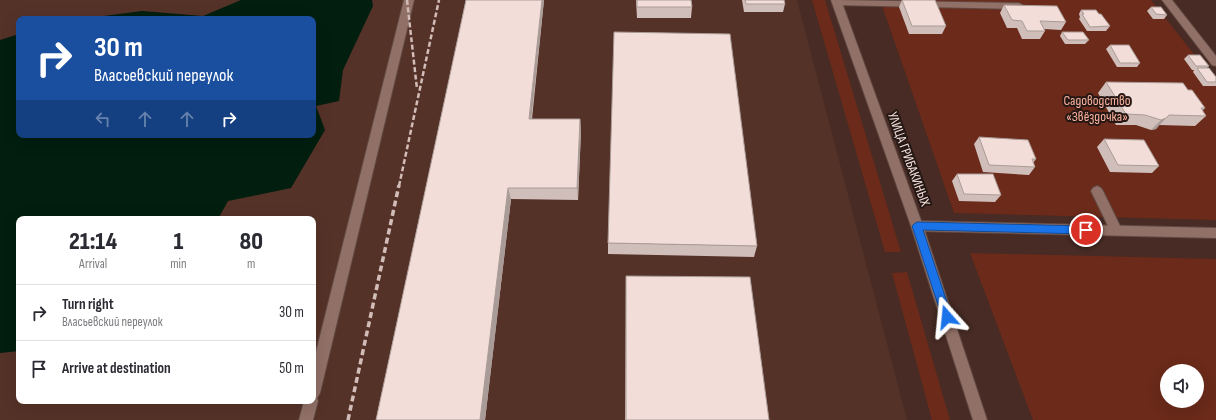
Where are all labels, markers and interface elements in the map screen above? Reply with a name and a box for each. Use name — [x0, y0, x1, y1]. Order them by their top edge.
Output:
text: 30 m — [94, 31, 143, 64]
icon: right — [28, 32, 80, 84]
text: Власьевский переулок — [94, 65, 233, 86]
park label: Садоводство «Звёздочка» — [1063, 92, 1131, 125]
icon: left — [92, 108, 114, 130]
icon: ahead — [134, 108, 156, 130]
icon: ahead — [176, 108, 198, 130]
icon: right — [218, 108, 240, 130]
street label: УЛИЦА ГРИБАКИНЫХ — [884, 109, 934, 209]
pin — [1069, 213, 1103, 247]
icon: arrive — [1075, 219, 1097, 241]
text: 21:14 — [69, 227, 117, 256]
text: 1 — [173, 227, 183, 256]
text: 80 — [240, 227, 263, 256]
text: Arrival — [79, 256, 107, 272]
text: min — [170, 256, 187, 272]
text: m — [247, 256, 255, 272]
text: Turn right — [62, 295, 114, 314]
position arrow — [926, 296, 968, 338]
icon: right — [28, 302, 50, 324]
text: 30 m — [279, 303, 304, 322]
text: Власьевский переулок — [62, 314, 163, 330]
icon: arrive — [28, 358, 50, 380]
text: Arrive at destination — [62, 359, 171, 378]
text: 50 m — [279, 359, 304, 378]
map controls — [1160, 364, 1204, 408]
button: sound — [1160, 364, 1204, 408]

